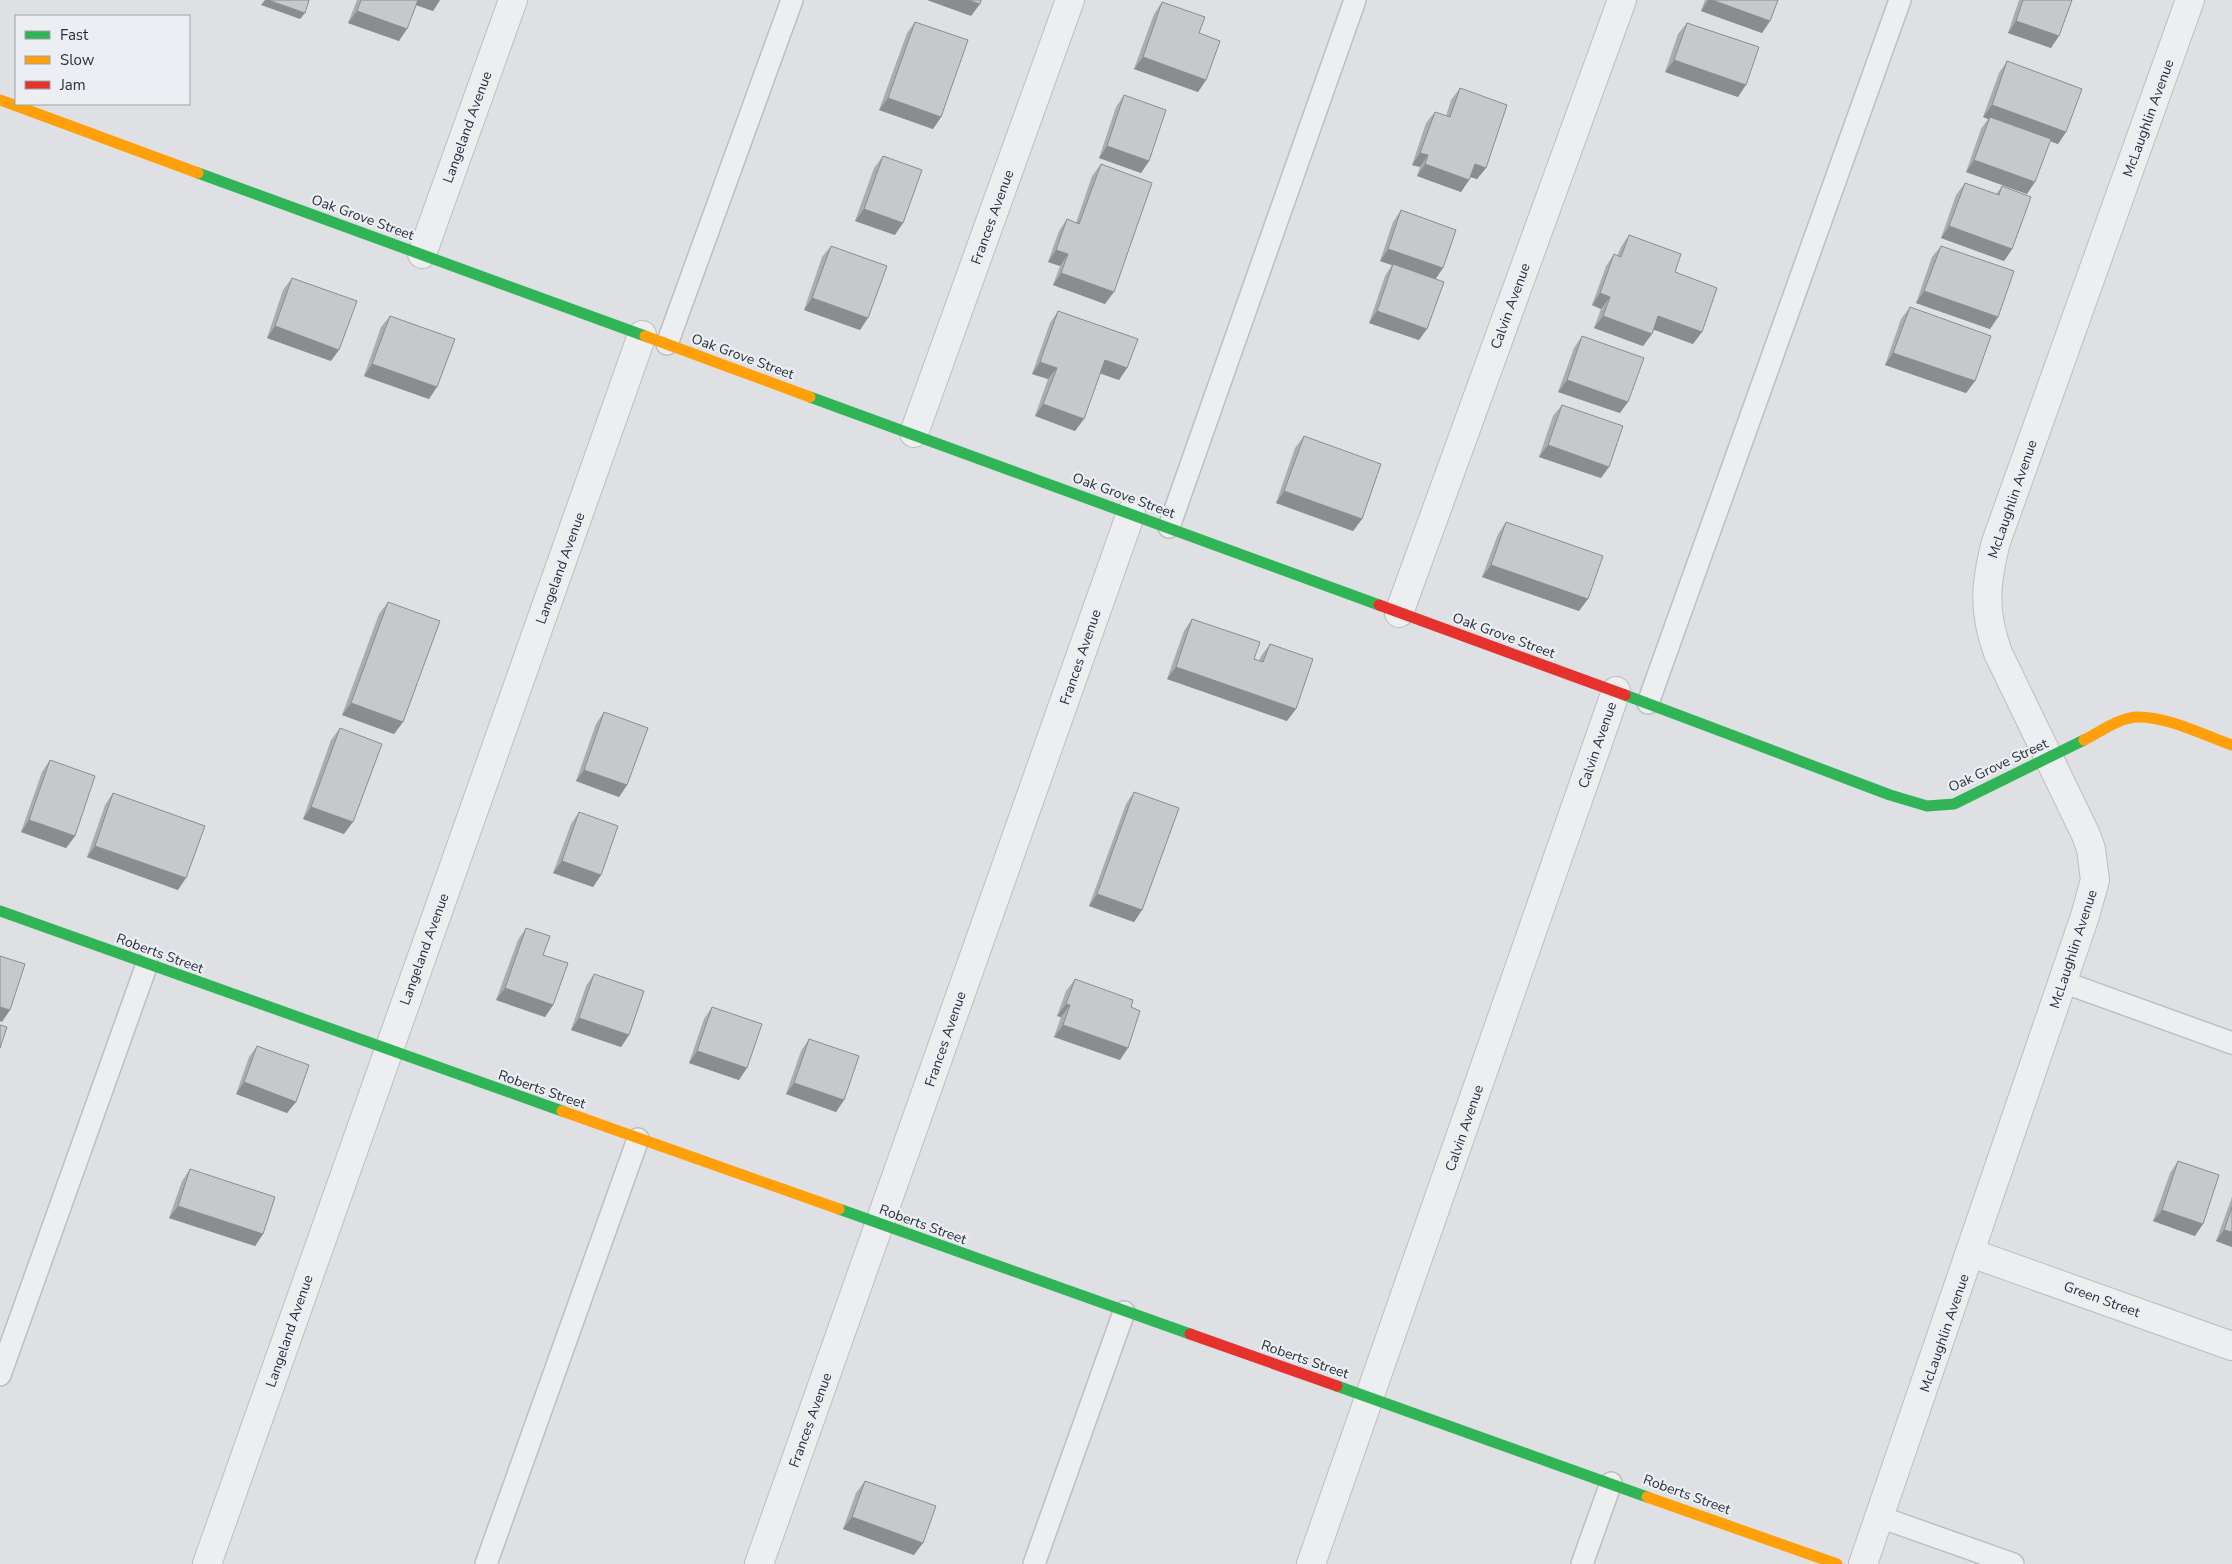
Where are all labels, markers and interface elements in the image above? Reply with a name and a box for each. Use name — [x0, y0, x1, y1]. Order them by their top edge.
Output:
legend — [15, 15, 190, 105]
text: Fast — [60, 25, 89, 45]
text: Slow — [60, 50, 95, 70]
street label: McLaughlin Avenue — [2118, 57, 2179, 180]
street label: Langeland Avenue — [438, 69, 497, 186]
text: Jam — [59, 75, 86, 95]
street label: Frances Avenue — [967, 167, 1018, 267]
street label: Oak Grove Street — [309, 190, 417, 245]
street label: Calvin Avenue — [1486, 261, 1535, 352]
street label: Oak Grove Street — [689, 329, 797, 384]
street label: McLaughlin Avenue — [1983, 437, 2042, 561]
street label: Oak Grove Street — [1070, 468, 1178, 523]
street label: Langeland Avenue — [531, 510, 590, 627]
street label: Frances Avenue — [1055, 607, 1106, 707]
street label: Oak Grove Street — [1450, 608, 1558, 663]
street label: Calvin Avenue — [1574, 699, 1621, 791]
street label: Oak Grove Street — [1945, 734, 2051, 797]
street label: McLaughlin Avenue — [2045, 887, 2102, 1011]
street label: Langeland Avenue — [395, 891, 454, 1008]
street label: Roberts Street — [114, 929, 206, 978]
street label: Frances Avenue — [920, 989, 971, 1089]
street label: Roberts Street — [496, 1066, 588, 1113]
street label: Calvin Avenue — [1441, 1082, 1488, 1174]
street label: Roberts Street — [877, 1200, 969, 1249]
street label: McLaughlin Avenue — [1915, 1271, 1974, 1395]
street label: Langeland Avenue — [261, 1272, 318, 1390]
street label: Green Street — [2061, 1277, 2143, 1322]
street label: Roberts Street — [1259, 1336, 1351, 1383]
street label: Frances Avenue — [785, 1370, 836, 1470]
street label: Roberts Street — [1641, 1470, 1733, 1519]

